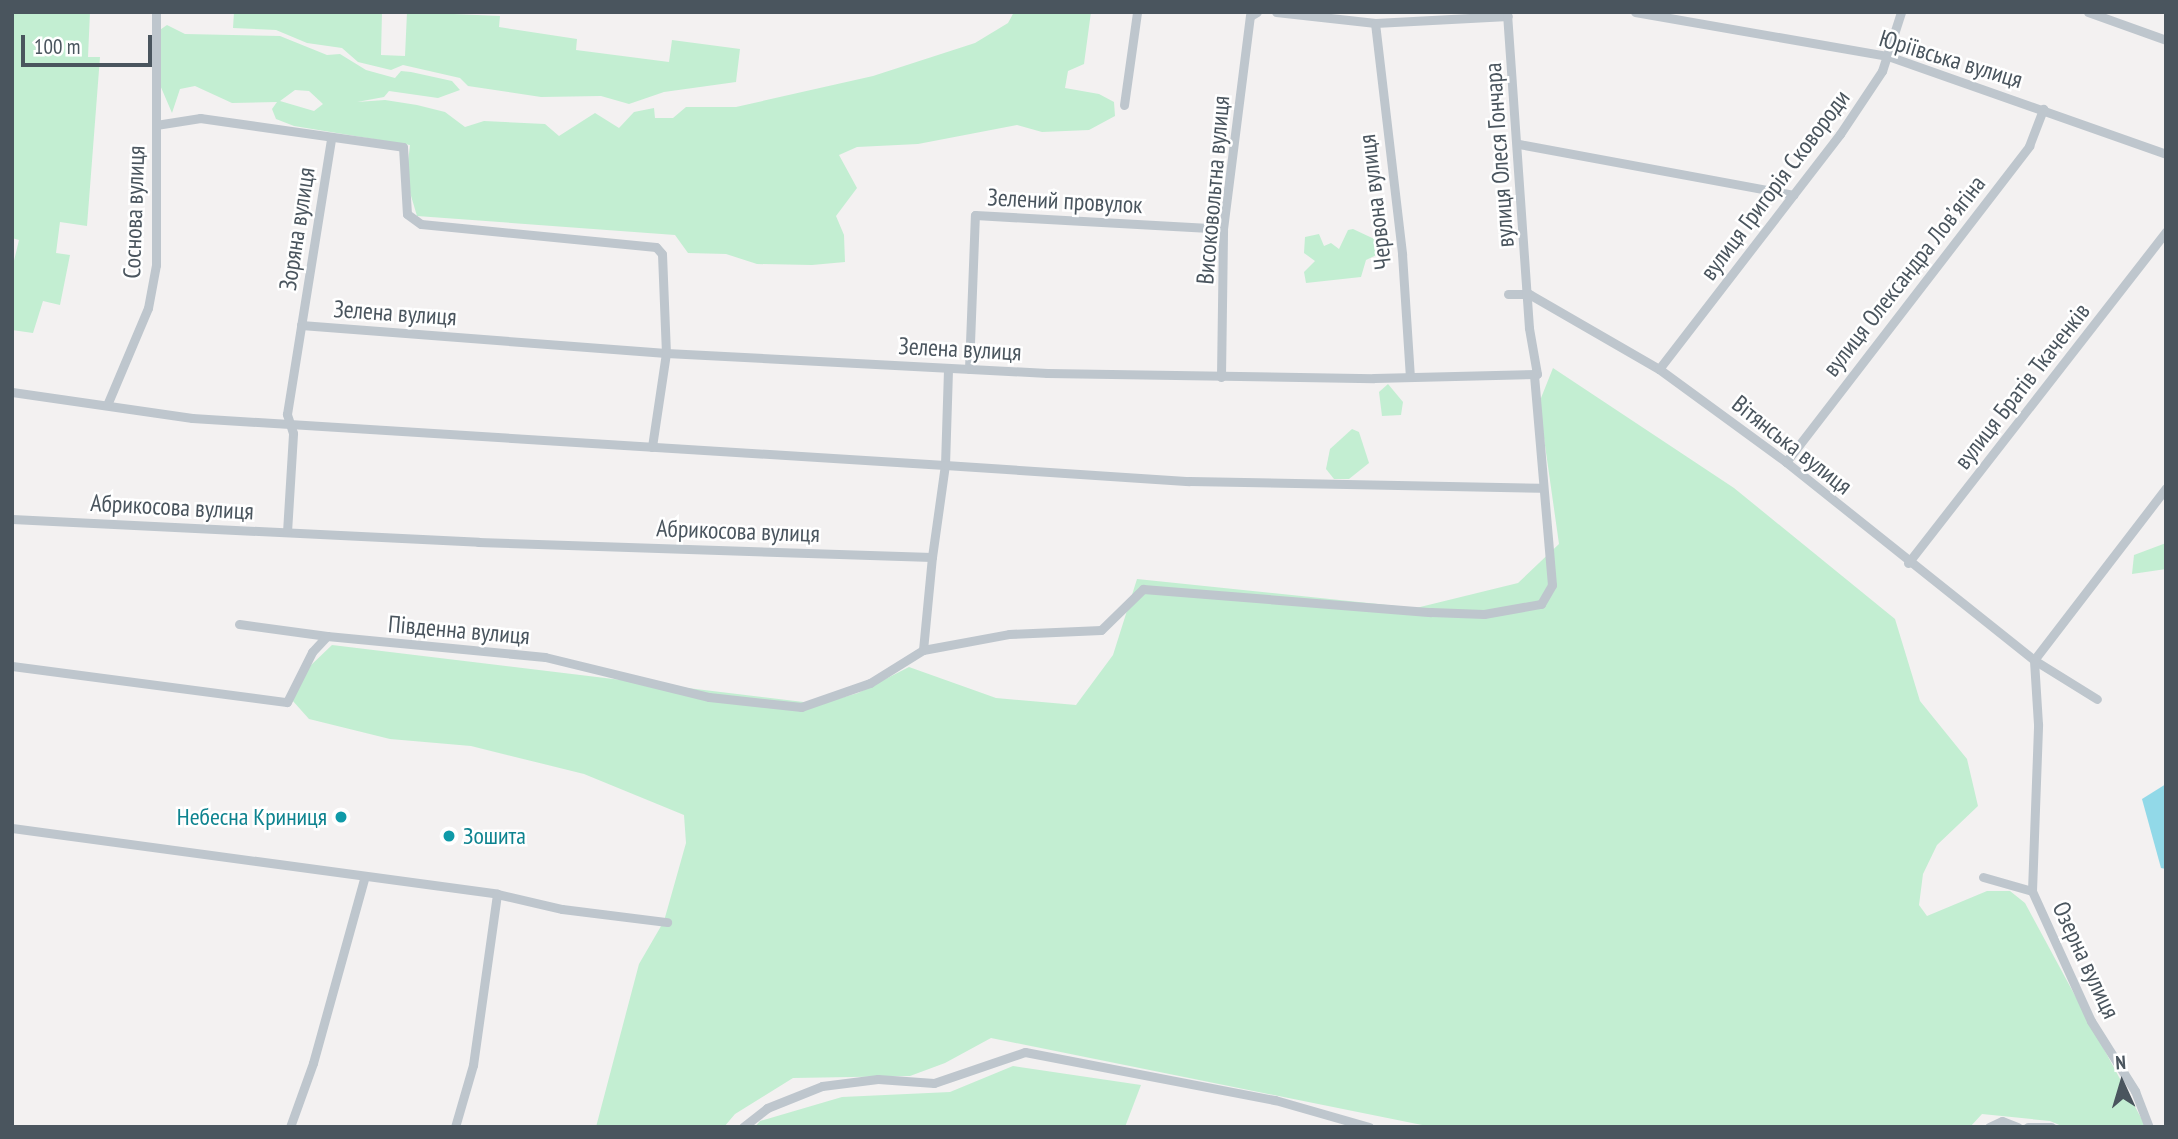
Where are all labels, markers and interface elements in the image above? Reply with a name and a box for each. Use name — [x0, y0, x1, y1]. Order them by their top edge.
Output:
scale bar — [24, 21, 156, 65]
street label: Юріївська вулиця — [1876, 24, 2026, 94]
text: 100 m — [34, 33, 80, 60]
street label: вулиця Олеся Гончара — [1478, 62, 1520, 248]
street label: вулиця Григорія Сковороди — [1694, 84, 1856, 286]
street label: Високовольтна вулиця — [1190, 94, 1236, 286]
street label: Червона вулиця — [1352, 133, 1398, 271]
street label: Соснова вулиця — [117, 145, 151, 279]
street label: Зоряна вулиця — [273, 165, 321, 293]
street label: вулиця Олександра Ловʼягіна — [1817, 170, 1991, 382]
street label: Зелений провулок — [987, 183, 1143, 219]
street label: Зелена вулиця — [332, 294, 458, 332]
street label: вулиця Братів Ткаченків — [1948, 297, 2096, 475]
street label: Зелена вулиця — [898, 331, 1022, 367]
street label: Вітянська вулиця — [1726, 389, 1858, 501]
street label: Абрикосова вулиця — [90, 488, 254, 526]
street label: Абрикосова вулиця — [656, 514, 820, 548]
street label: Південна вулиця — [387, 609, 531, 651]
place label: Небесна Криниця — [177, 803, 327, 831]
marker: Небесна Криниця — [333, 809, 349, 825]
place label: Зошита — [463, 822, 526, 850]
marker: Зошита — [441, 828, 457, 844]
street label: Озерна вулиця — [2046, 897, 2126, 1023]
north arrow — [2087, 1048, 2157, 1118]
text: N — [2115, 1050, 2126, 1074]

